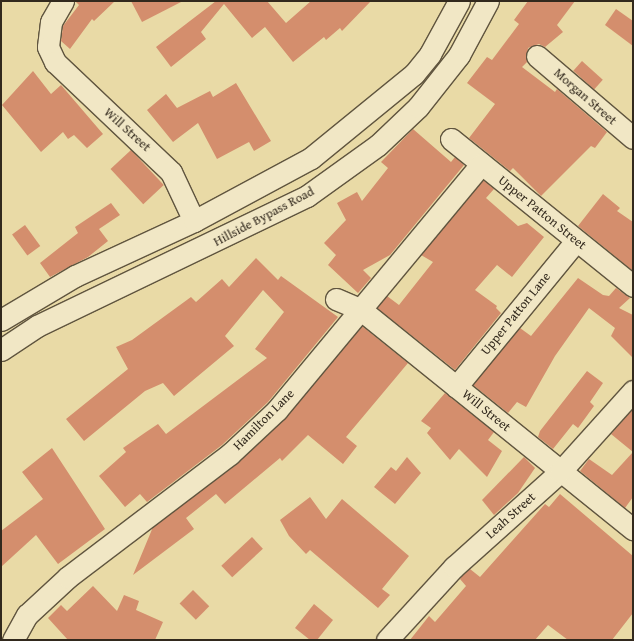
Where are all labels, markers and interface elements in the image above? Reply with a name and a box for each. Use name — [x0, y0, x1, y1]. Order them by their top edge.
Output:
street label: Morgan Street — [550, 65, 620, 129]
street label: Will Street — [100, 105, 154, 155]
street label: Upper Patton Street — [495, 173, 589, 253]
street label: Hillside Bypass Road — [211, 184, 317, 250]
street label: Upper Patton Lane — [478, 269, 554, 359]
street label: Hamilton Lane — [230, 386, 298, 454]
street label: Will Street — [459, 387, 513, 435]
street label: Leah Street — [483, 490, 539, 542]

